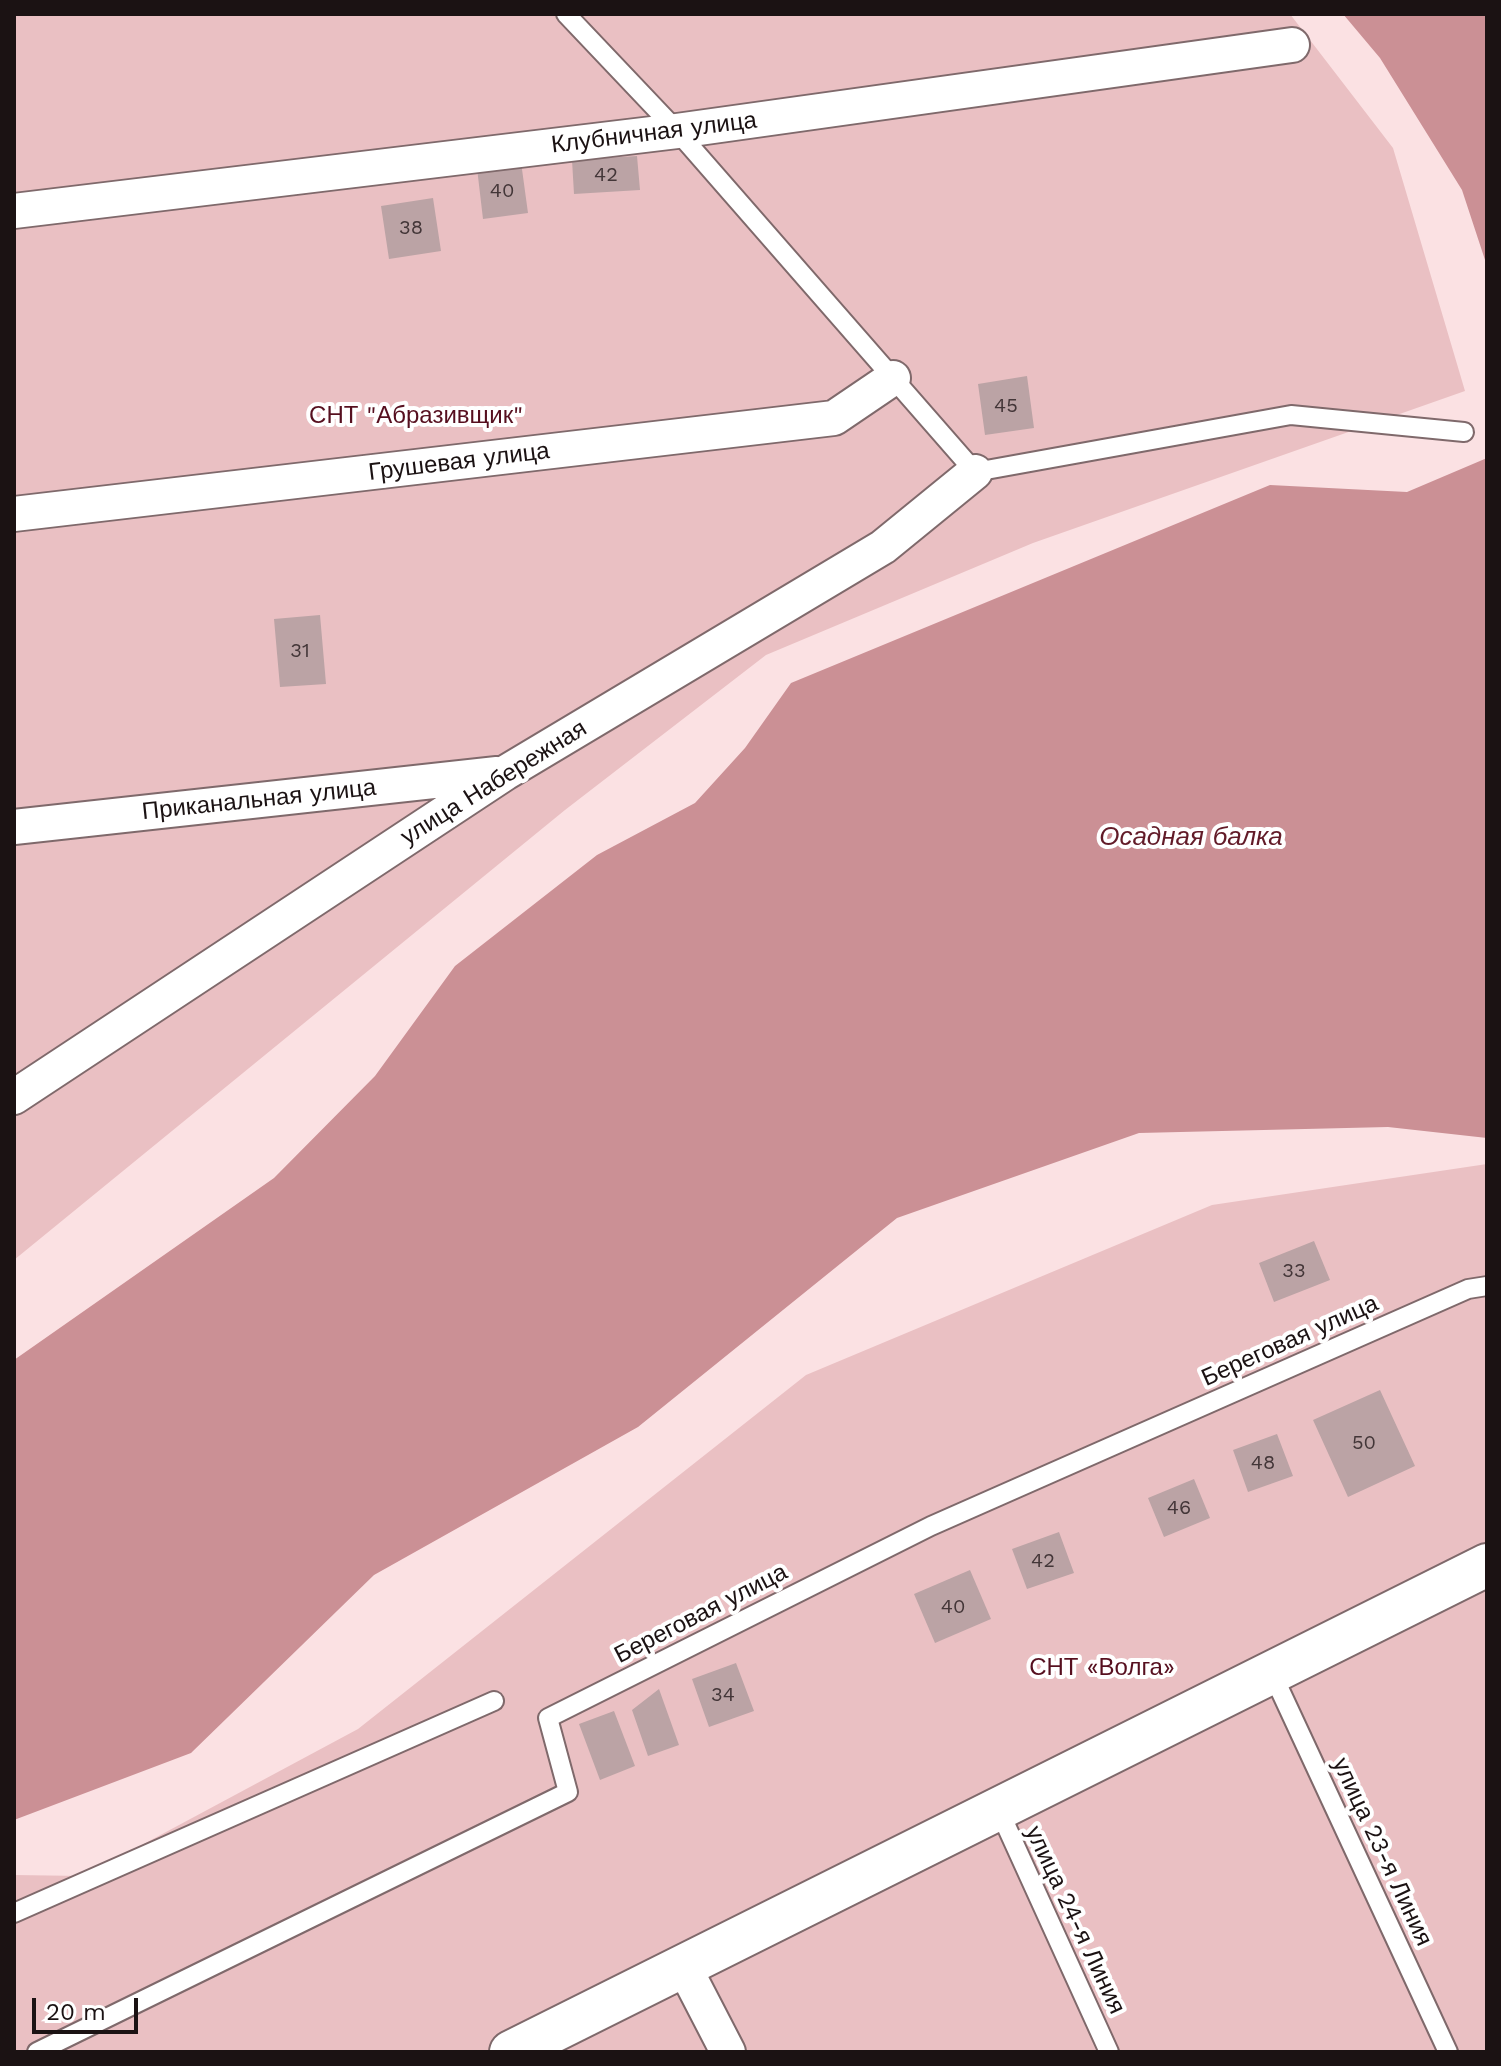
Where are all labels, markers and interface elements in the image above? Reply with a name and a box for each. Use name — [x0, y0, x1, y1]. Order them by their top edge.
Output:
street label: Клубничная улица — [550, 106, 758, 160]
house number: 42 — [594, 163, 618, 187]
house number: 40 — [490, 179, 514, 203]
house number: 38 — [399, 216, 423, 240]
house number: 45 — [994, 394, 1018, 418]
park label: СНТ "Абразивщик" — [309, 402, 523, 430]
street label: Грушевая улица — [367, 437, 551, 487]
house number: 31 — [290, 639, 310, 663]
street label: улица Набережная — [396, 714, 592, 852]
street label: Приканальная улица — [141, 773, 377, 827]
water label: Осадная балка — [1099, 821, 1283, 853]
house number: 33 — [1282, 1259, 1306, 1283]
street label: Береговая улица — [1197, 1289, 1383, 1393]
house number: 50 — [1352, 1431, 1376, 1455]
house number: 48 — [1251, 1451, 1275, 1475]
house number: 46 — [1167, 1496, 1191, 1520]
house number: 42 — [1031, 1549, 1055, 1573]
street label: Береговая улица — [610, 1558, 792, 1670]
house number: 40 — [941, 1595, 965, 1619]
park label: СНТ «Волга» — [1029, 1654, 1175, 1682]
house number: 34 — [711, 1683, 735, 1707]
street label: улица 23-я Линия — [1326, 1753, 1438, 1951]
street label: улица 24-я Линия — [1019, 1821, 1131, 2019]
scale bar — [36, 1982, 142, 2032]
text: 20 m — [46, 1998, 106, 2026]

